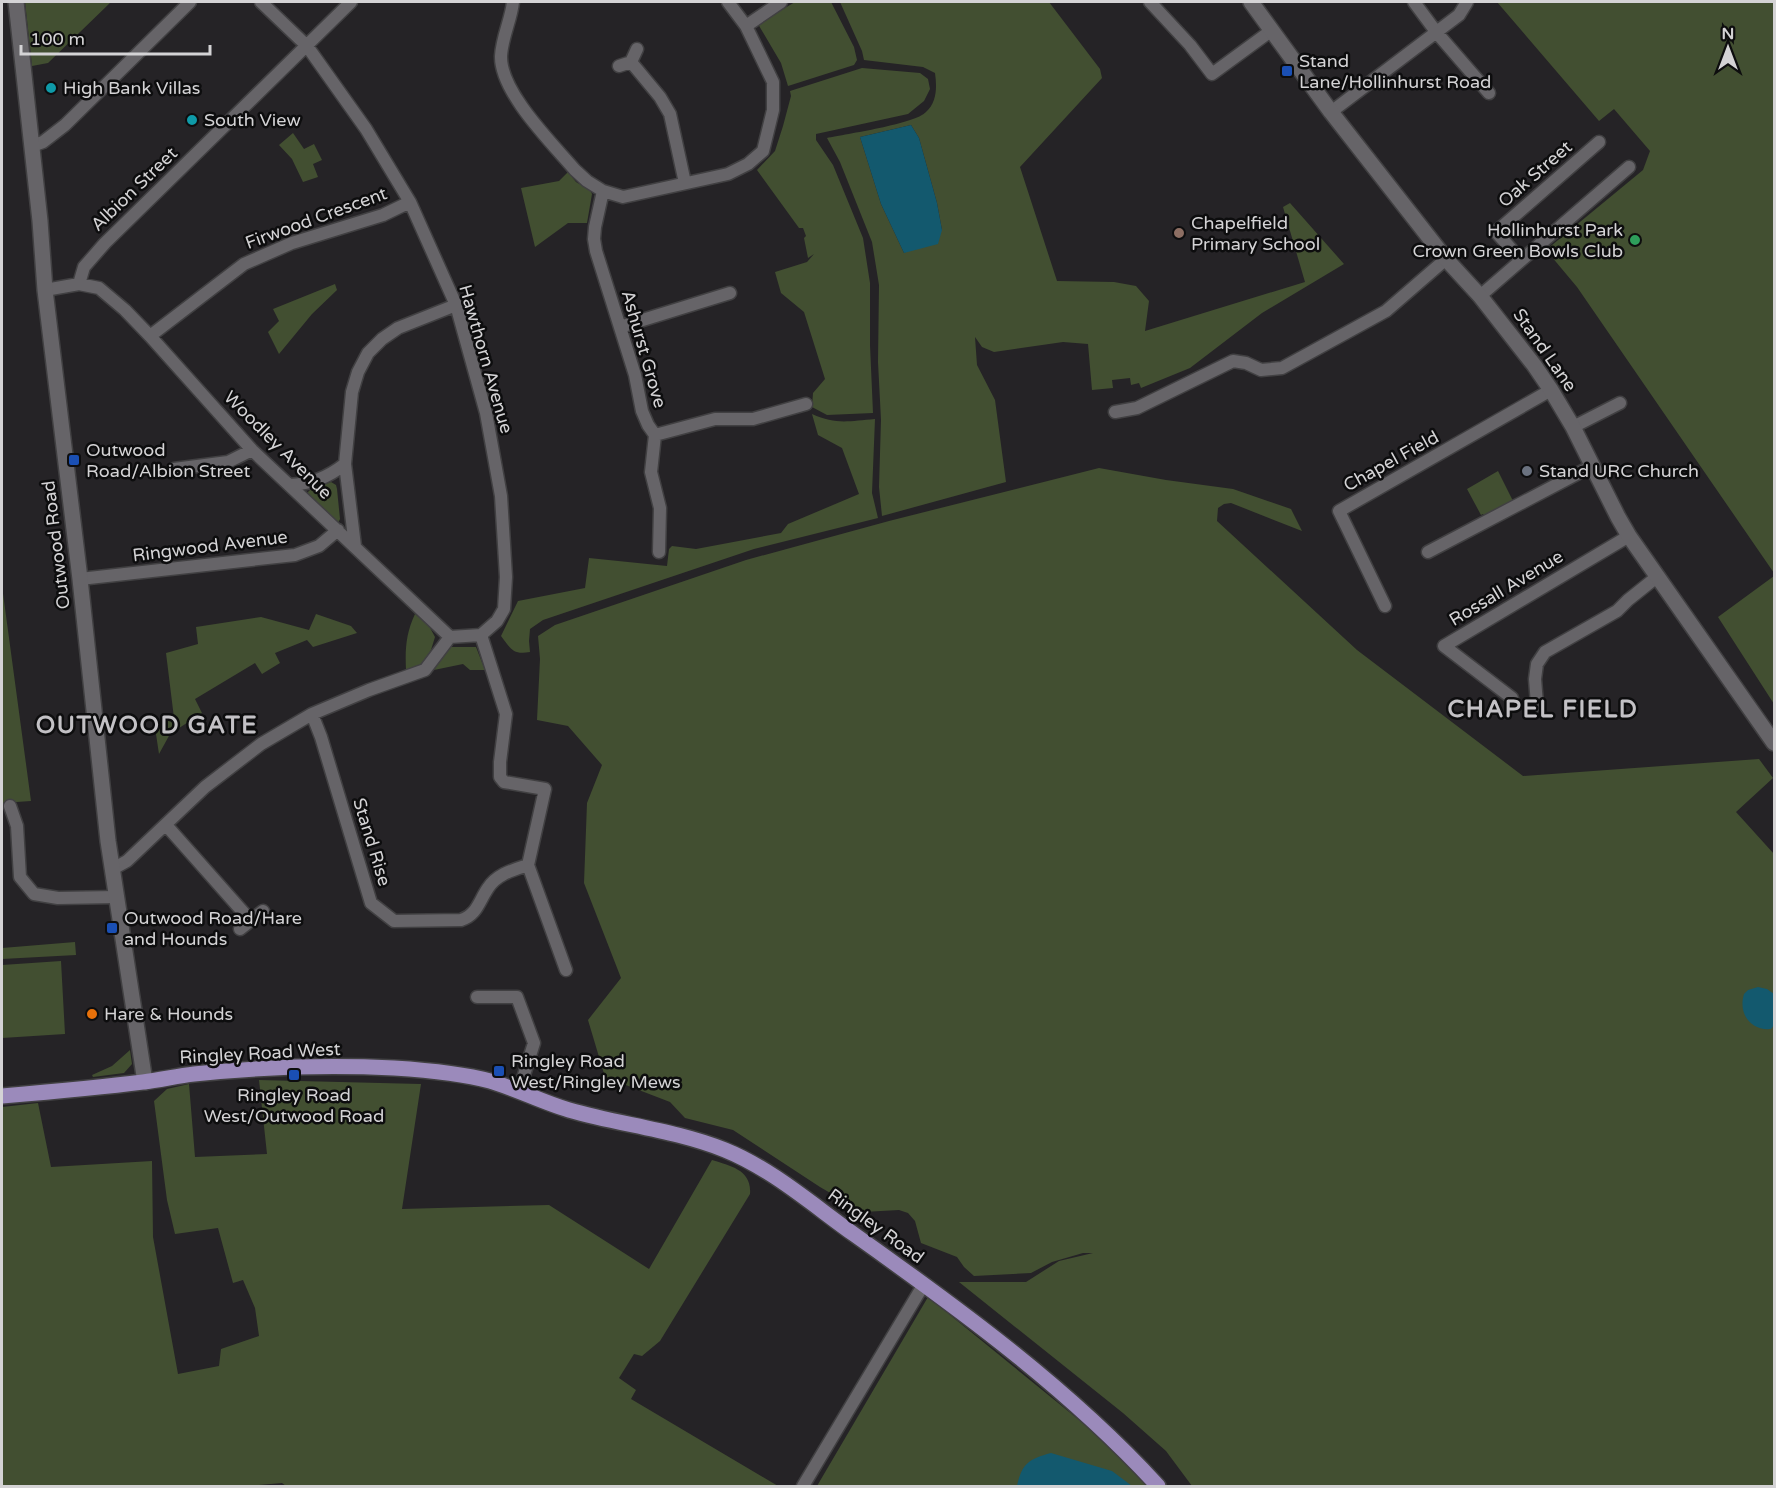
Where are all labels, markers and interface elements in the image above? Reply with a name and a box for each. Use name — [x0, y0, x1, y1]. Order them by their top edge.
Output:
scale bar — [21, 18, 210, 56]
north arrow — [1698, 18, 1758, 78]
text: N — [1722, 24, 1734, 44]
text: 100 m — [30, 28, 85, 50]
place label: Stand Lane/Hollinhurst Road — [1299, 50, 1491, 93]
marker: Stand Lane/Hollinhurst Road — [1280, 64, 1294, 78]
place label: High Bank Villas — [63, 77, 200, 99]
marker: High Bank Villas — [44, 81, 58, 95]
place label: South View — [204, 109, 301, 131]
marker: South View — [185, 113, 199, 127]
street label: Oak Street — [1494, 136, 1576, 212]
street label: Albion Street — [86, 142, 182, 236]
street label: Firwood Crescent — [242, 182, 390, 254]
place label: Chapelfield Primary School — [1191, 212, 1320, 255]
place label: Hollinhurst Park Crown Green Bowls Club — [1412, 219, 1623, 262]
marker: Chapelfield Primary School — [1172, 226, 1186, 240]
marker: Hollinhurst Park Crown Green Bowls Club — [1628, 233, 1642, 247]
street label: Hawthorn Avenue — [454, 282, 518, 436]
street label: Ashurst Grove — [617, 288, 671, 410]
street label: Stand Lane — [1508, 304, 1582, 396]
street label: Woodley Avenue — [219, 386, 337, 504]
street label: Chapel Field — [1340, 426, 1442, 496]
place label: Outwood Road/Albion Street — [86, 439, 250, 482]
marker: Outwood Road/Albion Street — [67, 453, 81, 467]
place label: Stand URC Church — [1539, 460, 1699, 482]
marker: Stand URC Church — [1520, 464, 1534, 478]
street label: Outwood Road — [37, 479, 75, 611]
street label: Ringwood Avenue — [131, 526, 289, 566]
street label: Rossall Avenue — [1445, 545, 1567, 631]
district label: CHAPEL FIELD — [1448, 695, 1638, 724]
district label: OUTWOOD GATE — [36, 711, 258, 740]
street label: Stand Rise — [348, 795, 396, 889]
place label: Outwood Road/Hare and Hounds — [124, 907, 302, 950]
marker: Outwood Road/Hare and Hounds — [105, 921, 119, 935]
place label: Hare & Hounds — [104, 1003, 233, 1025]
marker: Hare & Hounds — [85, 1007, 99, 1021]
street label: Ringley Road West — [179, 1038, 341, 1068]
place label: Ringley Road West/Ringley Mews — [511, 1050, 681, 1093]
marker: Ringley Road West/Ringley Mews — [492, 1064, 506, 1078]
marker: Ringley Road West/Outwood Road — [287, 1068, 301, 1082]
place label: Ringley Road West/Outwood Road — [204, 1084, 384, 1127]
street label: Ringley Road — [824, 1184, 928, 1268]

